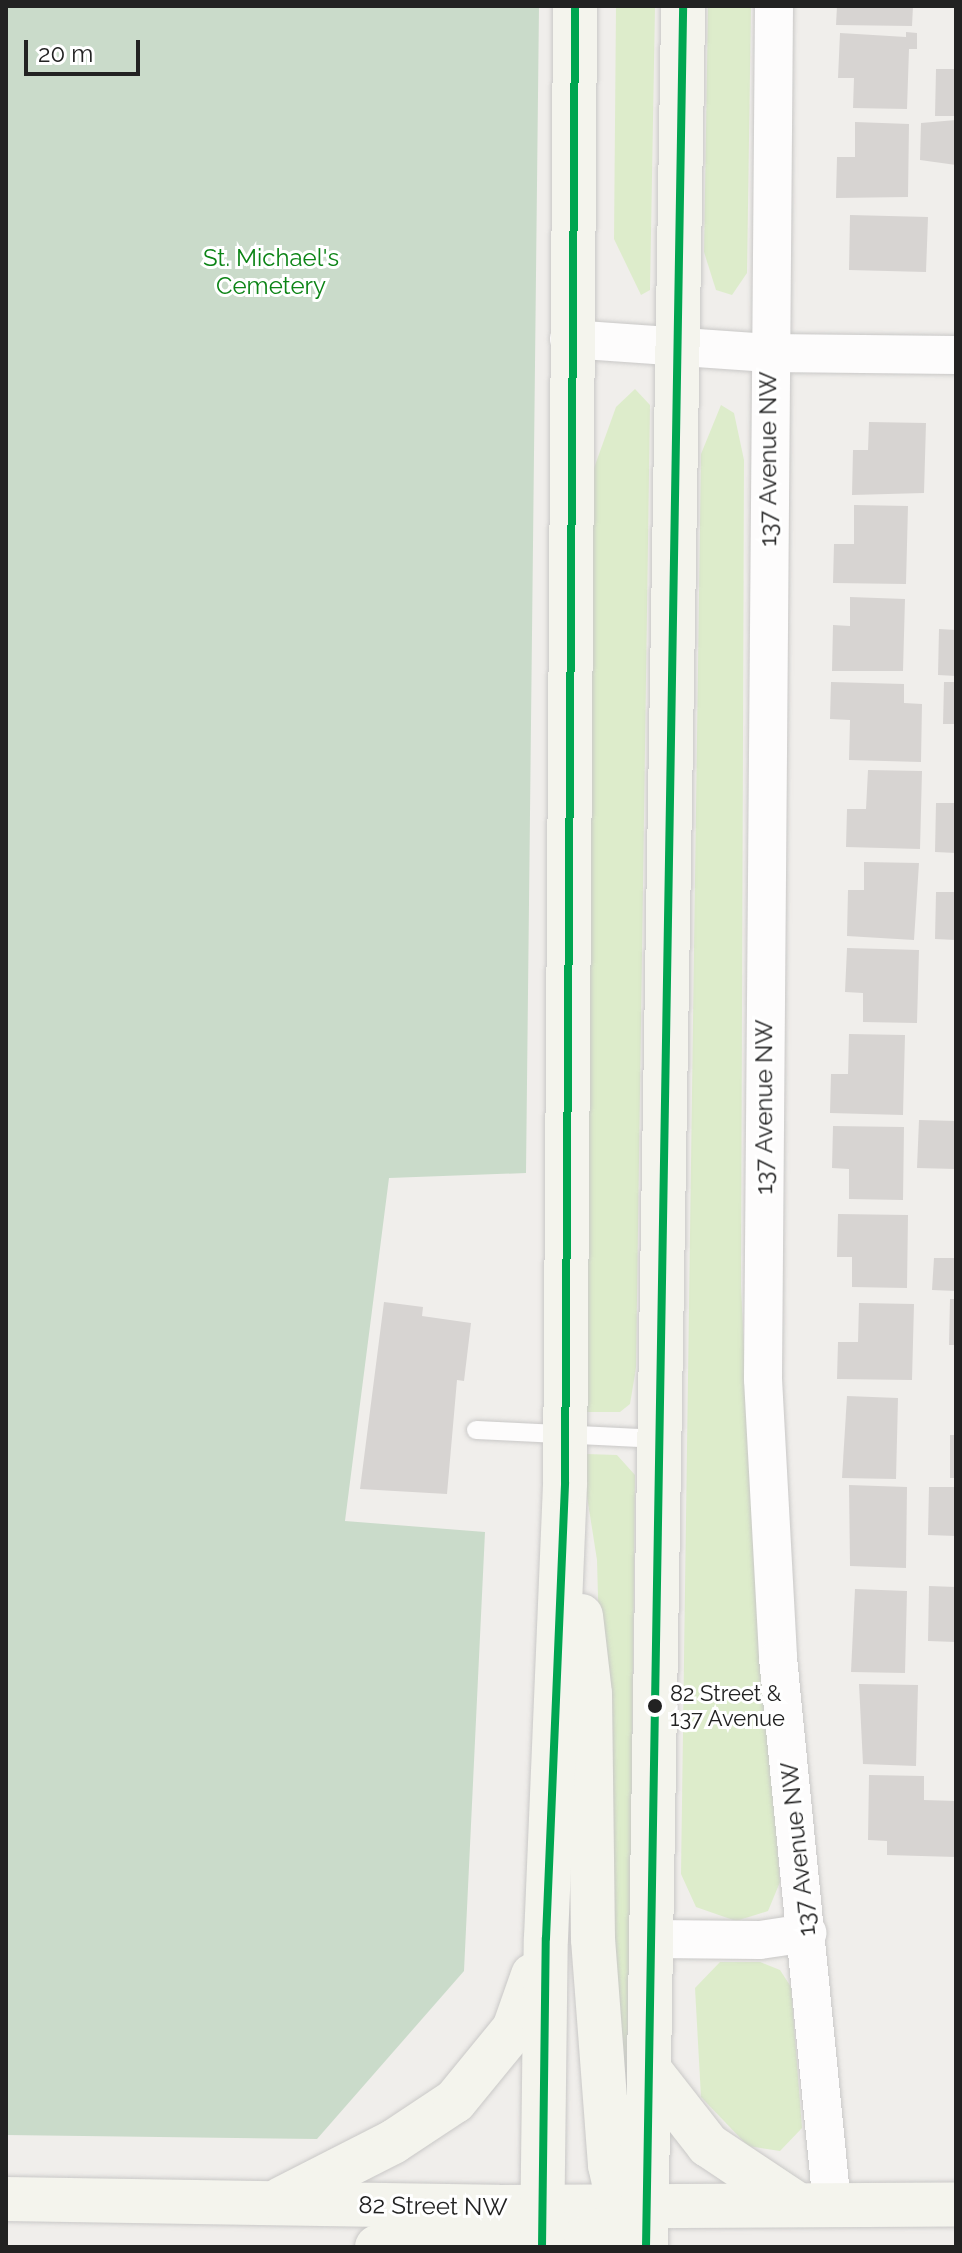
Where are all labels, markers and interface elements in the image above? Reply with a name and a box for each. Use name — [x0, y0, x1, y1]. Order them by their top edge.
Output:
scale bar — [28, 24, 144, 74]
text: 20 m — [38, 39, 93, 68]
park label: St. Michael's Cemetery — [203, 244, 339, 300]
street label: 137 Avenue NW — [754, 371, 782, 547]
street label: 137 Avenue NW — [750, 1019, 778, 1195]
place label: 82 Street & 137 Avenue — [670, 1680, 786, 1732]
marker: 82 Street & 137 Avenue — [647, 1698, 663, 1714]
street label: 137 Avenue NW — [774, 1760, 822, 1938]
street label: 82 Street NW — [358, 2190, 508, 2222]

